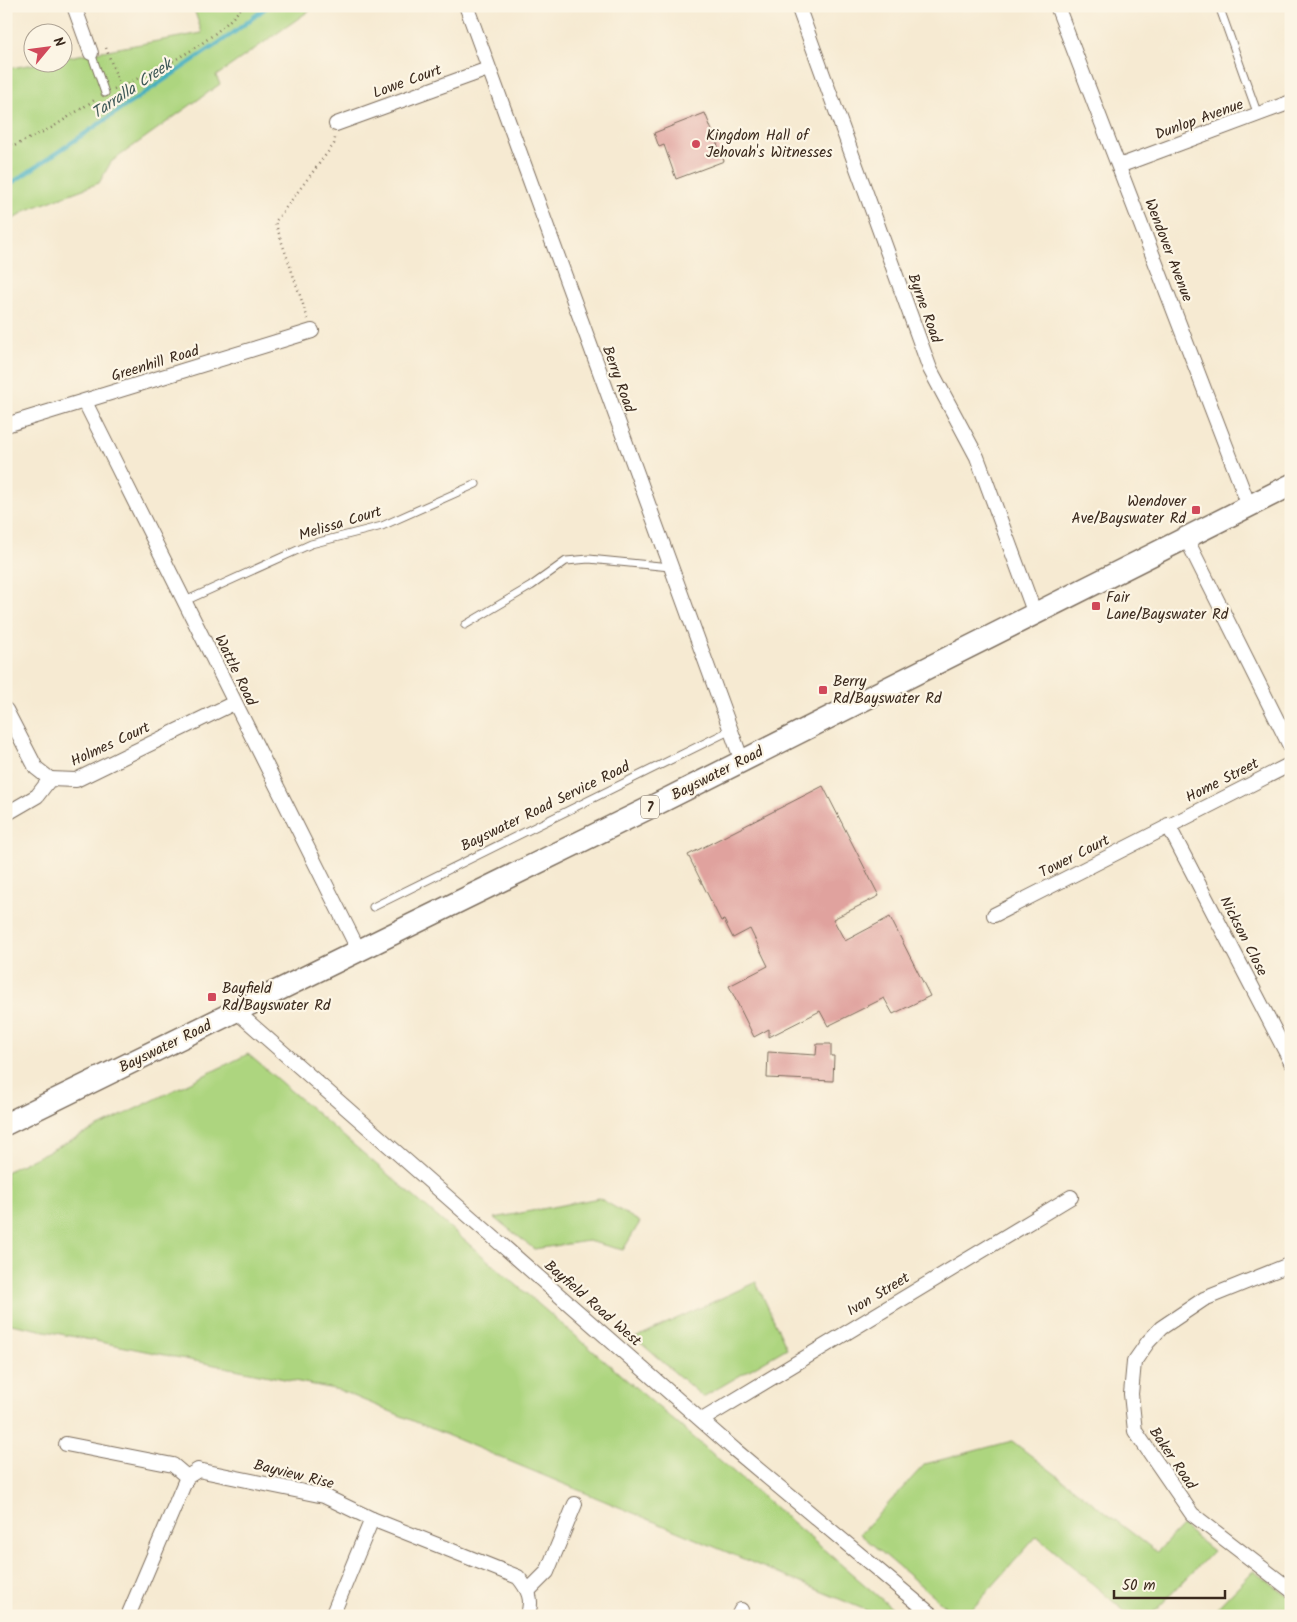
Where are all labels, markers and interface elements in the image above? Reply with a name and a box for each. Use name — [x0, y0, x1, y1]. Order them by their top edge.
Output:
north arrow — [22, 22, 72, 72]
text: N — [47, 33, 70, 52]
water label: Tarralla Creek — [86, 52, 179, 126]
street label: Lowe Court — [370, 58, 445, 105]
street label: Dunlop Avenue — [1152, 93, 1247, 147]
place label: Kingdom Hall of Jehovah's Witnesses — [706, 124, 833, 165]
marker: Kingdom Hall of Jehovah's Witnesses — [690, 138, 702, 150]
street label: Wendover Avenue — [1137, 195, 1199, 306]
street label: Byrne Road — [900, 270, 948, 347]
street label: Greenhill Road — [108, 339, 203, 389]
street label: Berry Road — [595, 343, 641, 417]
place label: Wendover Ave/Bayswater Rd — [1072, 490, 1187, 531]
street label: Melissa Court — [296, 500, 385, 548]
marker: Wendover Ave/Bayswater Rd — [1190, 504, 1202, 516]
place label: Fair Lane/Bayswater Rd — [1106, 586, 1229, 627]
marker: Fair Lane/Bayswater Rd — [1090, 600, 1102, 612]
street label: Wattle Road — [207, 631, 263, 711]
place label: Berry Rd/Bayswater Rd — [833, 670, 942, 711]
marker: Berry Rd/Bayswater Rd — [817, 684, 829, 696]
street label: Holmes Court — [67, 716, 154, 774]
street label: Bayswater Road — [667, 740, 768, 807]
street label: Home Street — [1182, 752, 1264, 810]
street label: Bayswater Road Service Road — [457, 755, 635, 858]
road number: 7 — [641, 796, 659, 819]
street label: Tower Court — [1035, 829, 1114, 885]
street label: Nickson Close — [1213, 892, 1274, 981]
place label: Bayfield Rd/Bayswater Rd — [222, 977, 331, 1018]
marker: Bayfield Rd/Bayswater Rd — [206, 991, 218, 1003]
street label: Bayswater Road — [115, 1014, 216, 1080]
street label: Bayfield Road West — [538, 1255, 646, 1353]
street label: Ivon Street — [842, 1266, 915, 1323]
street label: Baker Road — [1142, 1422, 1202, 1495]
street label: Bayview Rise — [251, 1453, 337, 1497]
scale bar — [1114, 1567, 1226, 1599]
text: 50 m — [1122, 1574, 1156, 1598]

